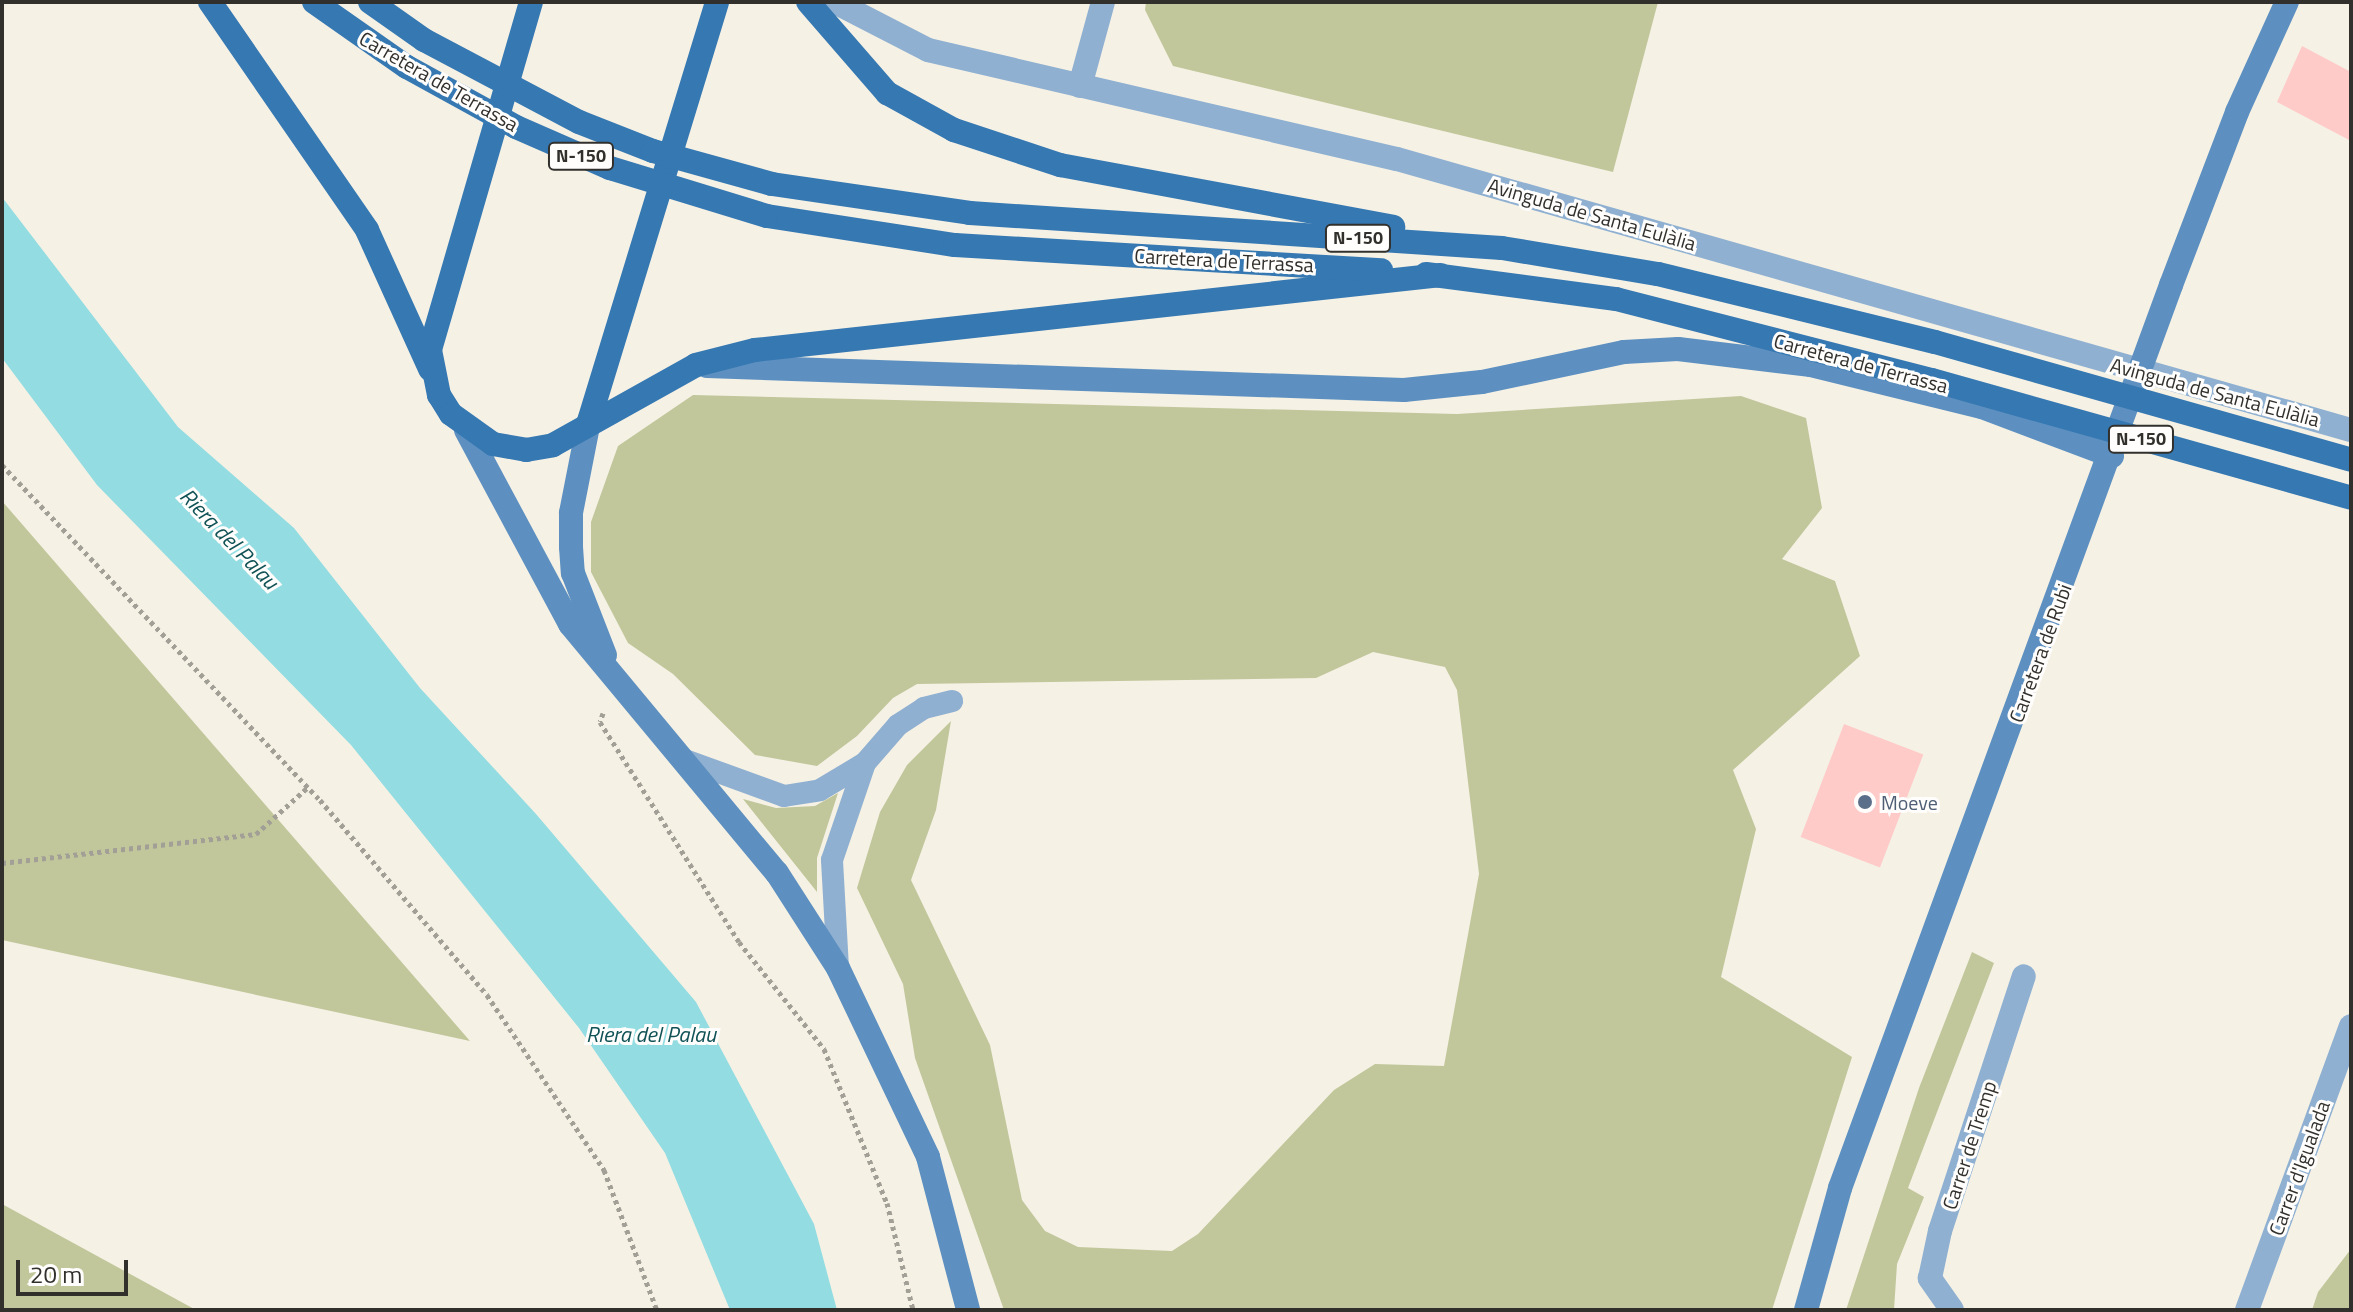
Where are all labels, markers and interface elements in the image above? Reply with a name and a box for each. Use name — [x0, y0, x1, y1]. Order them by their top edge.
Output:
street label: Carretera de Terrassa — [355, 26, 523, 136]
road number: N-150 — [547, 142, 615, 170]
street label: Avinguda de Santa Eulàlia — [1485, 173, 1699, 255]
road number: N-150 — [1324, 224, 1392, 252]
street label: Carretera de Terrassa — [1134, 243, 1314, 277]
street label: Carretera de Terrassa — [1771, 328, 1951, 398]
street label: Avinguda de Santa Eulàlia — [2108, 353, 2322, 431]
road number: N-150 — [2107, 425, 2175, 453]
water label: Riera del Palau — [174, 483, 284, 595]
street label: Carretera de Rubi — [2004, 580, 2076, 726]
place label: Moeve — [1881, 790, 1938, 814]
marker: Moeve — [1856, 793, 1874, 811]
water label: Riera del Palau — [586, 1022, 716, 1048]
street label: Carrer de Tremp — [1937, 1078, 2001, 1212]
street label: Carrer d'Igualada — [2264, 1097, 2334, 1239]
scale bar — [20, 1244, 132, 1294]
text: 20 m — [30, 1256, 82, 1292]

